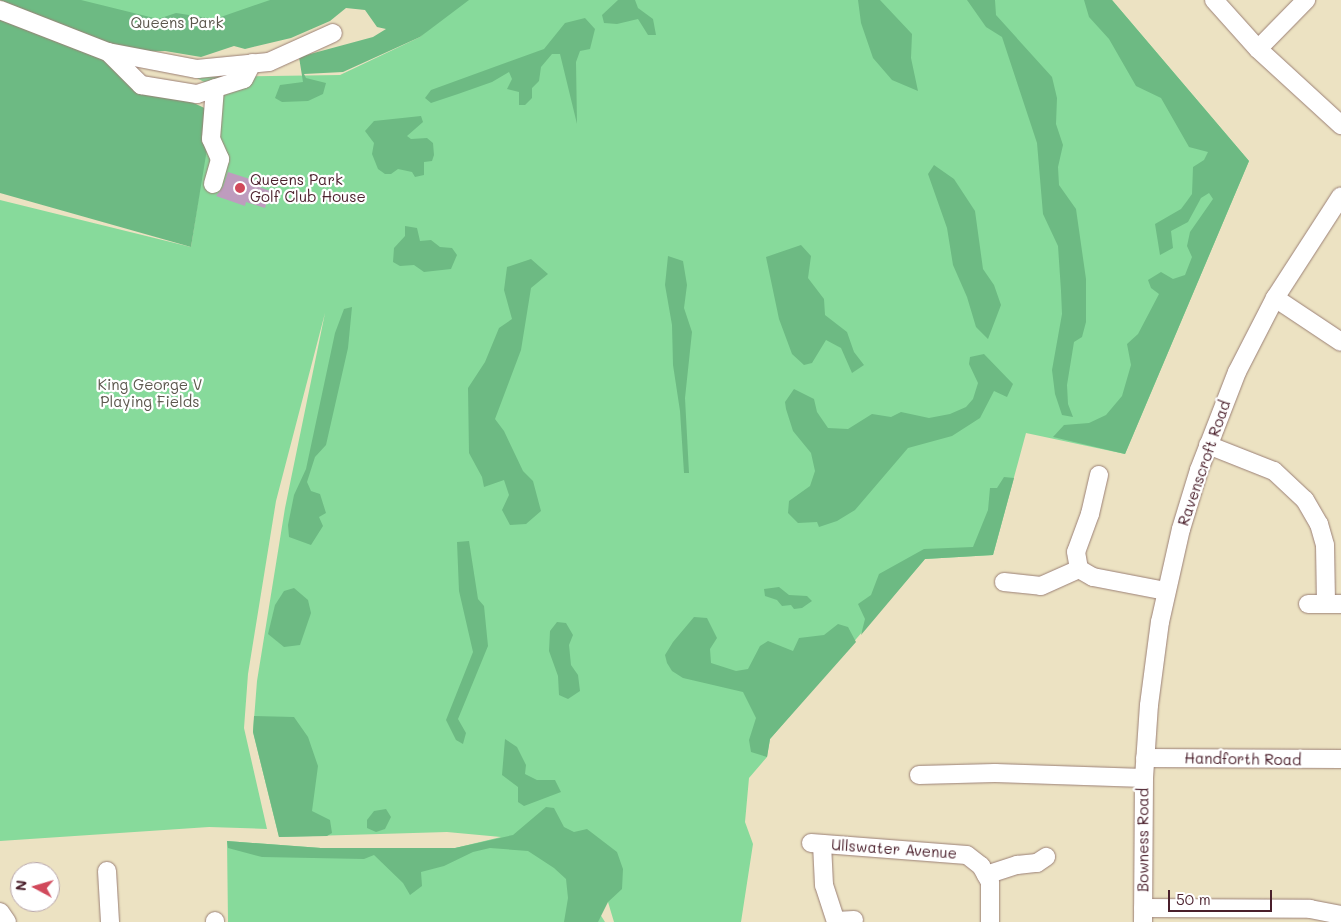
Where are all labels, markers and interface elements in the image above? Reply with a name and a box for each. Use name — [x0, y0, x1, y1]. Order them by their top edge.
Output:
park label: Queens Park — [131, 14, 223, 32]
place label: Queens Park Golf Club House — [250, 170, 366, 205]
marker: Queens Park Golf Club House — [234, 182, 246, 194]
park label: King George V Playing Fields — [98, 375, 202, 410]
street label: Ravenscroft Road — [1174, 398, 1234, 528]
street label: Handforth Road — [1184, 749, 1302, 769]
street label: Bowness Road — [1134, 788, 1152, 892]
street label: Ullswater Avenue — [831, 836, 957, 862]
north arrow — [10, 862, 60, 912]
text: N — [11, 879, 31, 892]
scale bar — [1171, 880, 1275, 912]
text: 50 m — [1176, 889, 1211, 909]

